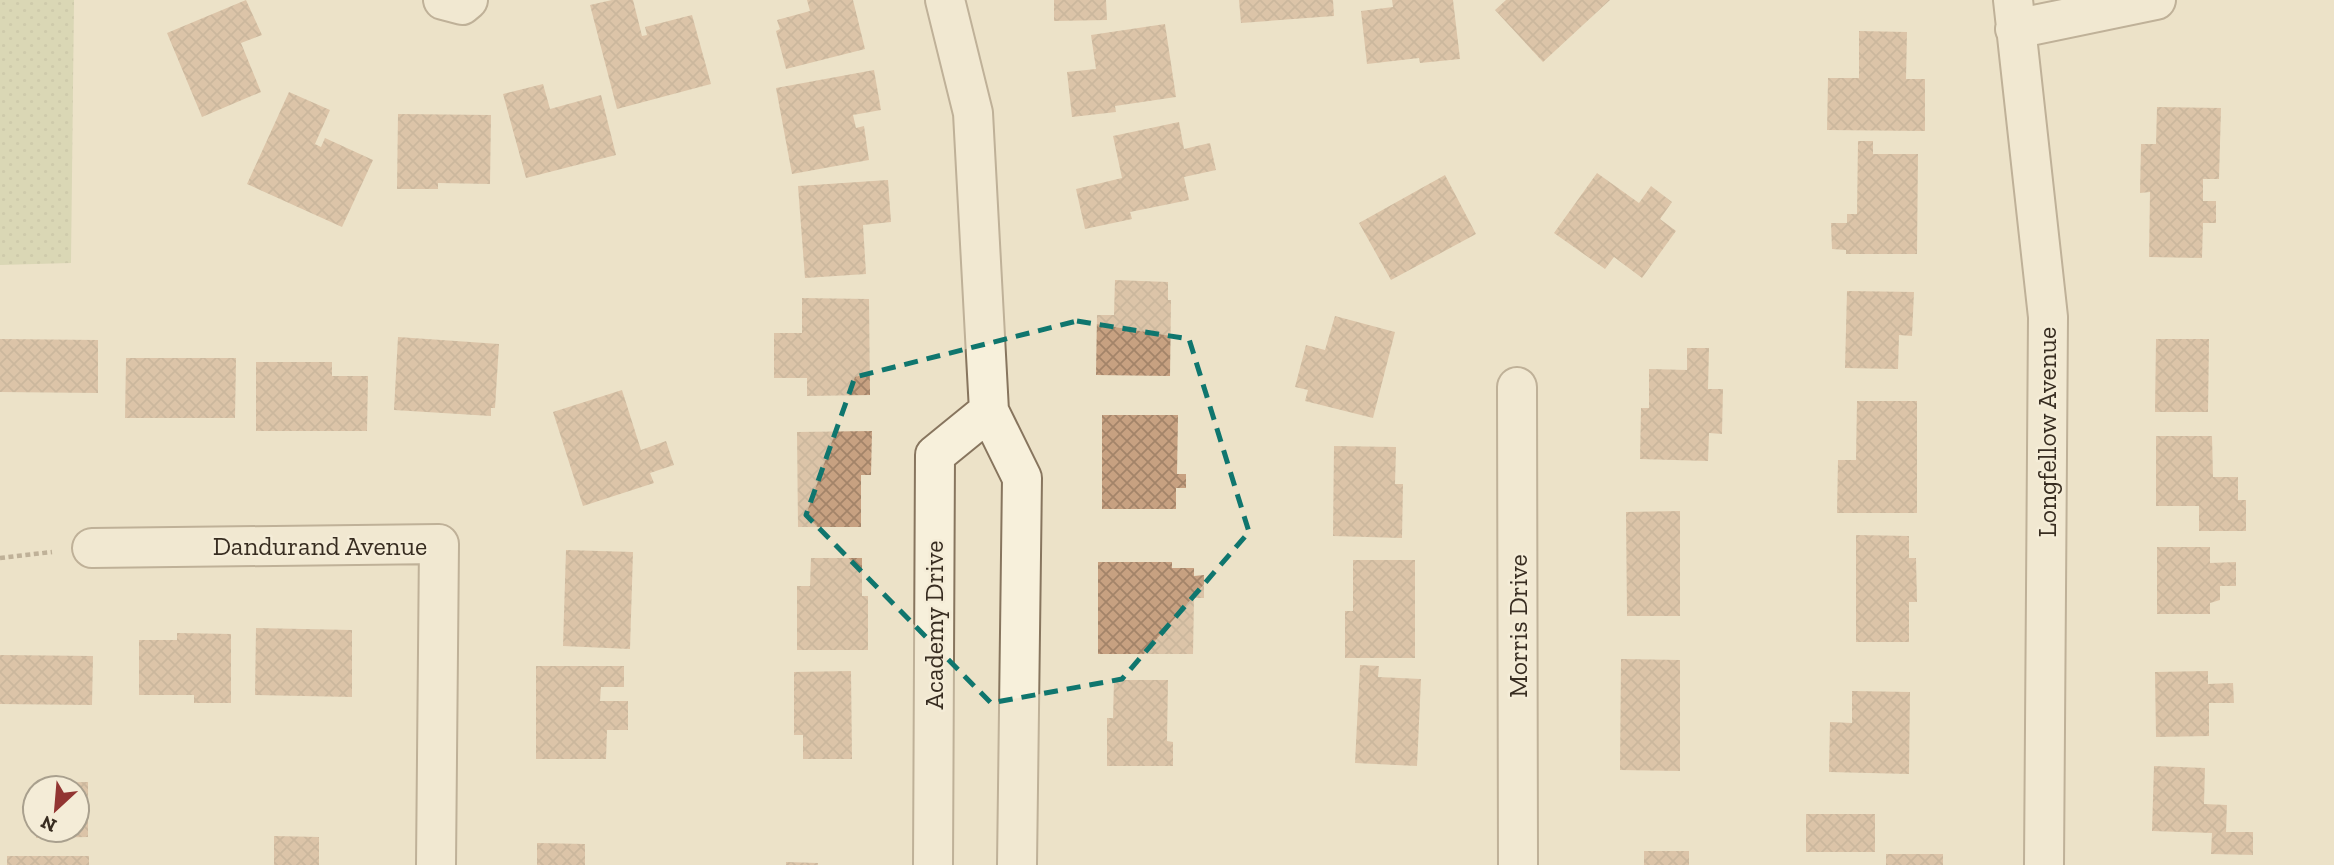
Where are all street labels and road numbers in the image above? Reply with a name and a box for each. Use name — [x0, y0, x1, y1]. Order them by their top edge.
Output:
street label: Longfellow Avenue — [2031, 327, 2063, 537]
street label: Dandurand Avenue — [213, 530, 427, 562]
street label: Academy Drive — [918, 540, 950, 710]
street label: Morris Drive — [1502, 554, 1534, 698]

